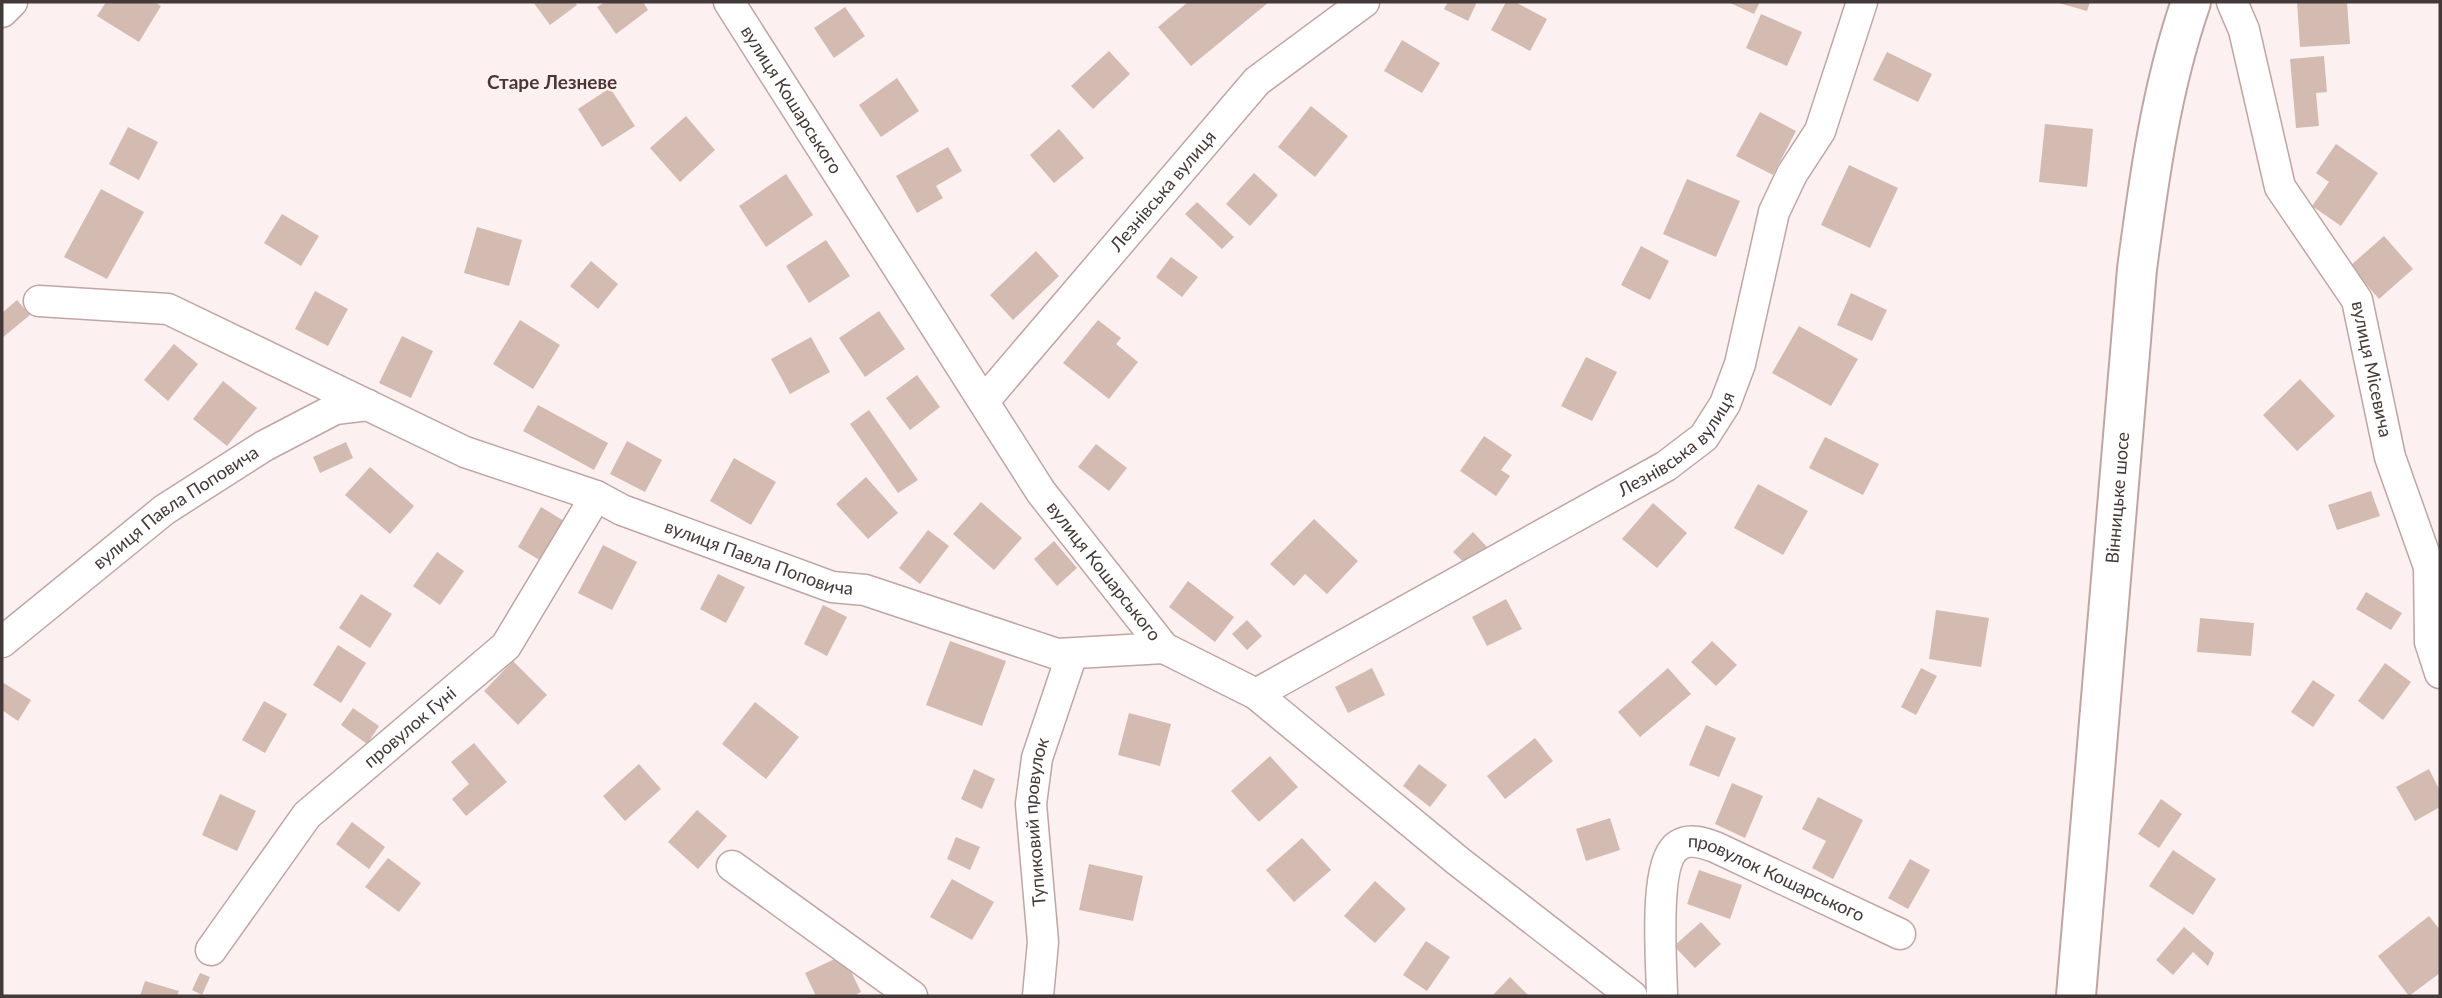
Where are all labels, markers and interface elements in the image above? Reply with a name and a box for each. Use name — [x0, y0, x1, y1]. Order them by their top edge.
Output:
street label: вулиця Кошарського — [737, 21, 847, 178]
district label: Старе Лезневе — [487, 70, 617, 93]
street label: Лезнівська вулиця — [1104, 126, 1220, 256]
street label: вулиця Місевича — [2347, 299, 2398, 439]
street label: Лезнівська вулиця — [1613, 389, 1739, 501]
street label: Вінницьке шосе — [2100, 431, 2133, 564]
street label: вулиця Павла Поповича — [88, 440, 262, 573]
street label: вулиця Кошарського — [1043, 497, 1166, 645]
street label: вулиця Павла Поповича — [662, 515, 854, 599]
street label: провулок Гуні — [359, 681, 460, 772]
street label: Тупиковий провулок — [1019, 734, 1053, 907]
street label: провулок Кошарського — [1688, 829, 1868, 926]

